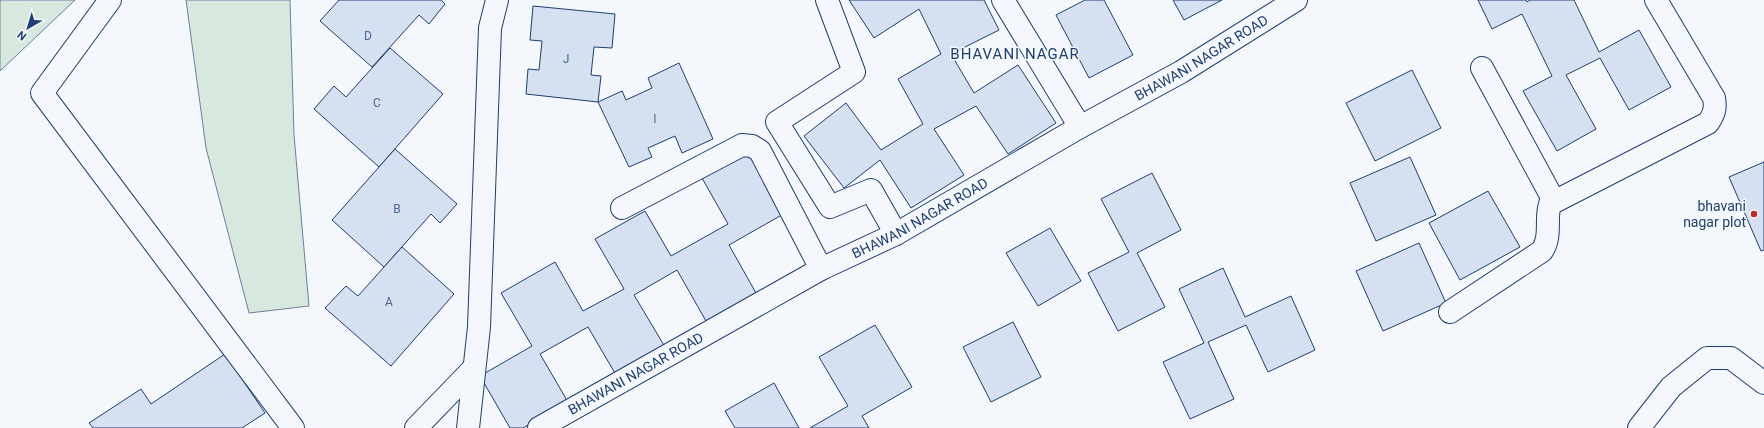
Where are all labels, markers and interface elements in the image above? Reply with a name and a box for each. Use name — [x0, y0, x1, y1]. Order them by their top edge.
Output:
north arrow — [8, 8, 48, 48]
street label: BHAWANI NAGAR ROAD — [1132, 12, 1271, 104]
text: N — [15, 28, 29, 43]
house number: D — [364, 29, 372, 43]
district label: BHAVANI NAGAR — [950, 45, 1080, 63]
house number: J — [563, 52, 569, 66]
house number: C — [373, 96, 381, 110]
house number: I — [653, 112, 657, 126]
street label: BHAWANI NAGAR ROAD — [849, 174, 991, 261]
place label: bhavani nagar plot — [1683, 198, 1746, 230]
house number: B — [393, 202, 401, 216]
marker: bhavani nagar plot — [1749, 209, 1759, 219]
house number: A — [385, 295, 393, 309]
street label: BHAWANI NAGAR ROAD — [565, 329, 706, 418]

